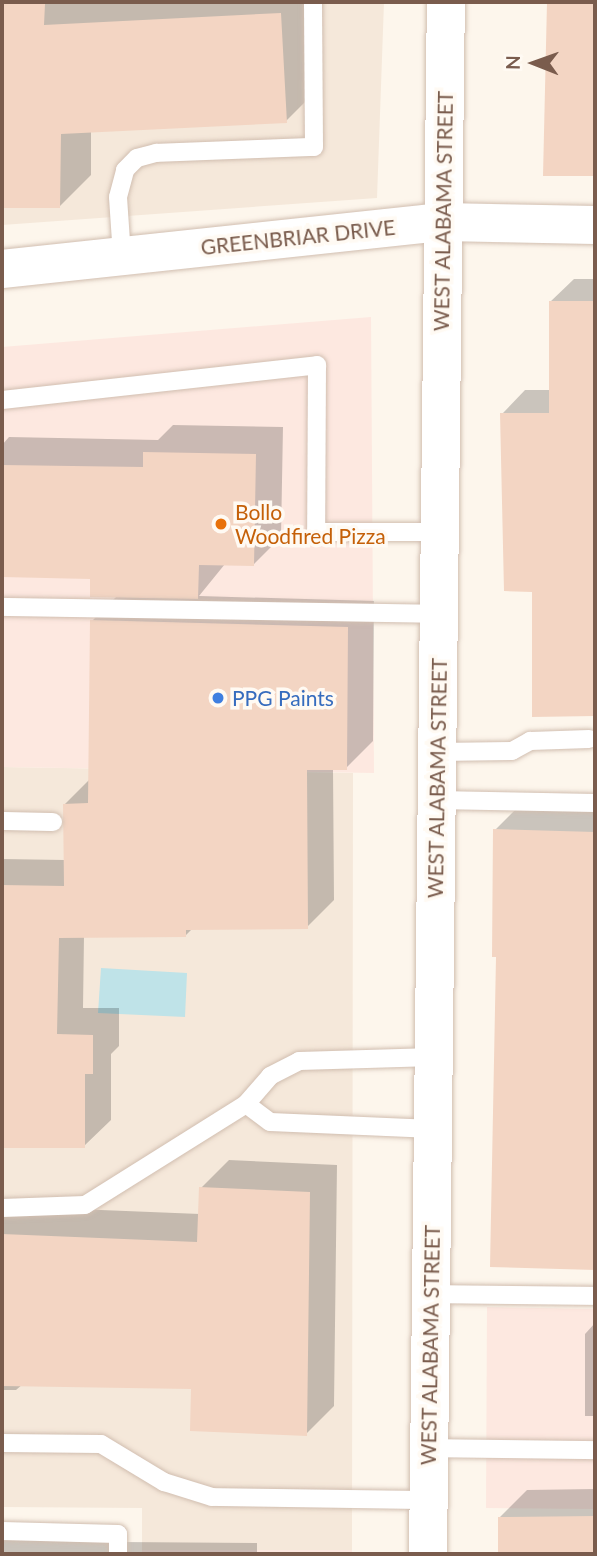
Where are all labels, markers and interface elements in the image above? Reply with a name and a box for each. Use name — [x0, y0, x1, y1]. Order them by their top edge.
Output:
north arrow — [499, 28, 569, 98]
text: N — [501, 55, 524, 70]
street label: WEST ALABAMA STREET — [428, 90, 458, 332]
street label: GREENBRIAR DRIVE — [199, 214, 397, 260]
place label: Bollo Woodfired Pizza — [235, 499, 386, 549]
marker: Bollo Woodfired Pizza — [213, 516, 229, 532]
street label: WEST ALABAMA STREET — [422, 657, 452, 899]
place label: PPG Paints — [232, 685, 334, 711]
marker: PPG Paints — [210, 690, 226, 706]
street label: WEST ALABAMA STREET — [415, 1224, 445, 1466]

